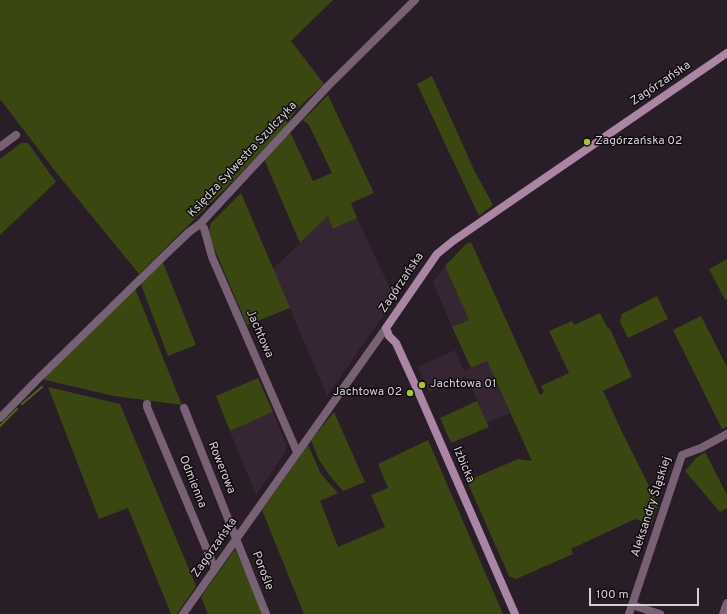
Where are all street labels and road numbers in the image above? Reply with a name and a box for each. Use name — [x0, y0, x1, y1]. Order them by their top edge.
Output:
street label: Zagórzańska — [628, 59, 694, 109]
street label: Księdza Sylwestra Szulczyka — [186, 99, 300, 221]
street label: Zagórzańska — [377, 250, 427, 316]
street label: Jachtowa — [242, 308, 276, 360]
street label: Rowerowa — [204, 440, 238, 496]
street label: Izbicka — [449, 445, 477, 485]
street label: Odmienna — [175, 454, 209, 510]
street label: Aleksandry Śląskiej — [629, 455, 675, 559]
street label: Zagórzańska — [189, 515, 241, 581]
street label: Porośle — [248, 550, 276, 592]

